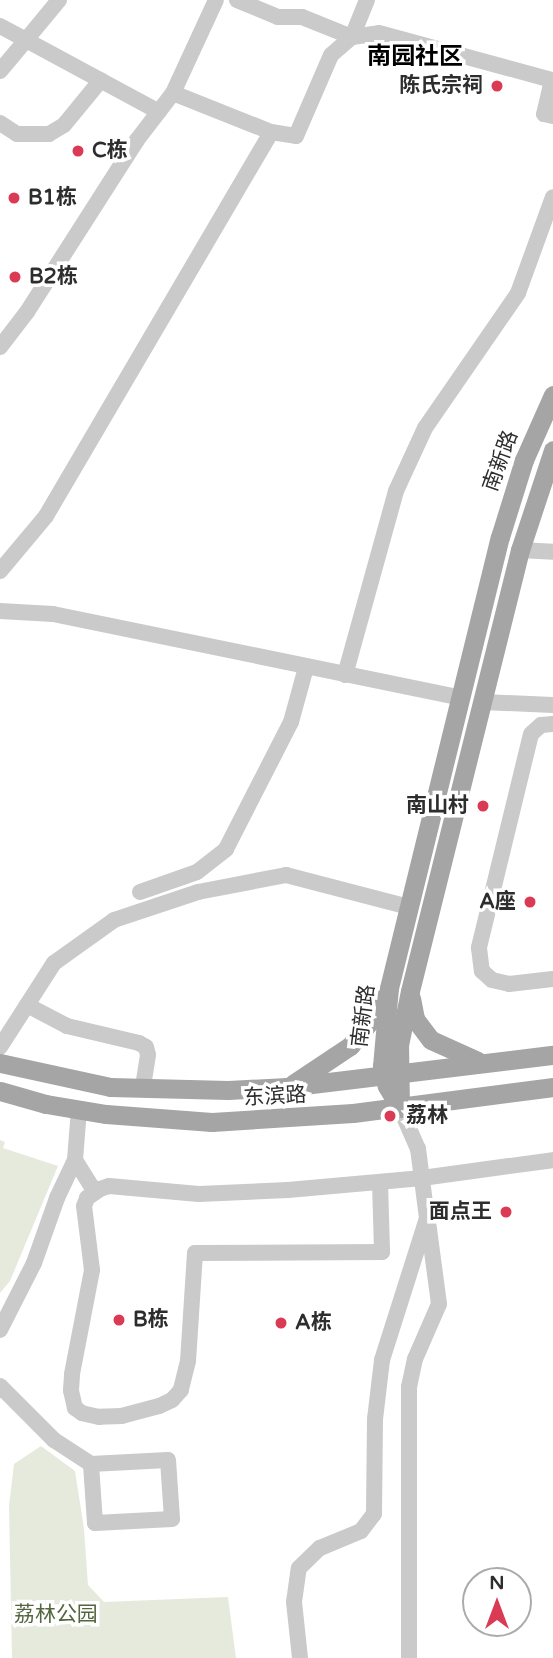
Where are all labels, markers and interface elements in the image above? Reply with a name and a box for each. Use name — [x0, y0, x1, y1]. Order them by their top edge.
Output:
district label: 南园社区 — [367, 43, 463, 71]
place label: 陈氏宗祠 — [399, 73, 483, 99]
marker: 陈氏宗祠 — [489, 78, 505, 94]
place label: C栋 — [92, 138, 128, 164]
marker: C栋 — [70, 143, 86, 159]
place label: B1栋 — [28, 185, 77, 211]
marker: B1栋 — [6, 190, 22, 206]
place label: B2栋 — [29, 264, 78, 290]
marker: B2栋 — [7, 269, 23, 285]
street label: 南新路 — [478, 427, 524, 495]
place label: 南山村 — [406, 793, 469, 819]
marker: 南山村 — [475, 798, 491, 814]
place label: A座 — [479, 889, 516, 915]
marker: A座 — [522, 894, 538, 910]
street label: 南新路 — [348, 983, 380, 1049]
street label: 东滨路 — [243, 1083, 307, 1111]
place label: 荔林 — [406, 1103, 448, 1129]
marker: 荔林 — [380, 1106, 400, 1126]
place label: 面点王 — [429, 1199, 492, 1225]
marker: 面点王 — [498, 1204, 514, 1220]
place label: B栋 — [133, 1307, 169, 1333]
place label: A栋 — [295, 1310, 332, 1336]
marker: B栋 — [111, 1312, 127, 1328]
marker: A栋 — [273, 1315, 289, 1331]
north arrow — [462, 1567, 532, 1637]
text: N — [489, 1572, 505, 1594]
park label: 荔林公园 — [14, 1602, 98, 1628]

